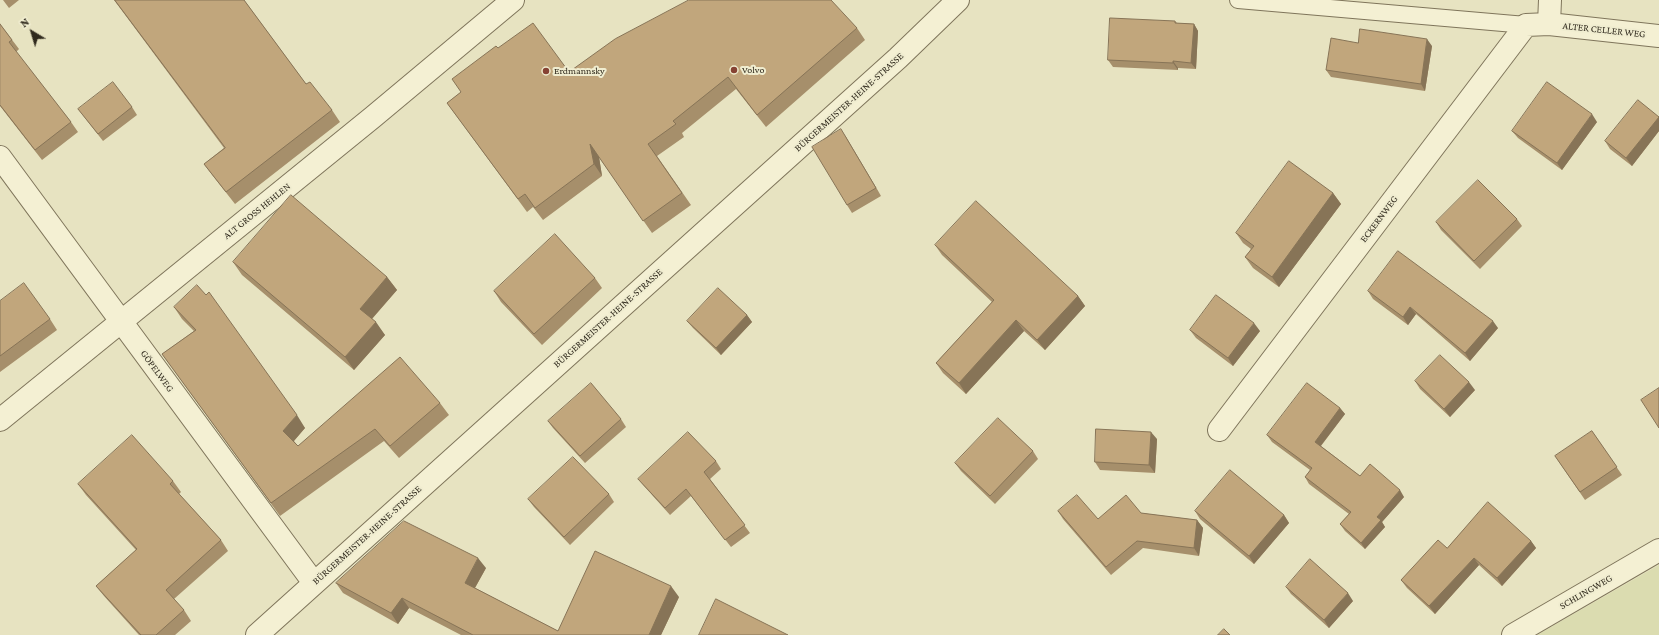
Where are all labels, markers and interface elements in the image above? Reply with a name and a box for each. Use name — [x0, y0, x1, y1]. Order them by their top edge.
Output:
north arrow — [12, 12, 52, 52]
text: N — [18, 16, 31, 30]
street label: ALTER CELLER WEG — [1562, 20, 1646, 40]
street label: BÜRGERMEISTER-HEINE-STRASSE — [792, 50, 906, 154]
place label: Volvo — [742, 64, 764, 76]
place label: Erdmannsky — [554, 65, 605, 77]
marker: Volvo — [729, 65, 739, 75]
marker: Erdmannsky — [541, 66, 551, 76]
street label: ALT GROSS HEHLEN — [221, 180, 293, 242]
street label: ECKERNWEG — [1358, 193, 1400, 245]
street label: BÜRGERMEISTER-HEINE-STRASSE — [551, 266, 665, 370]
street label: GÖPELWEG — [138, 348, 176, 394]
street label: BÜRGERMEISTER-HEINE-STRASSE — [310, 483, 424, 587]
street label: SCHLINGWEG — [1557, 572, 1615, 612]

